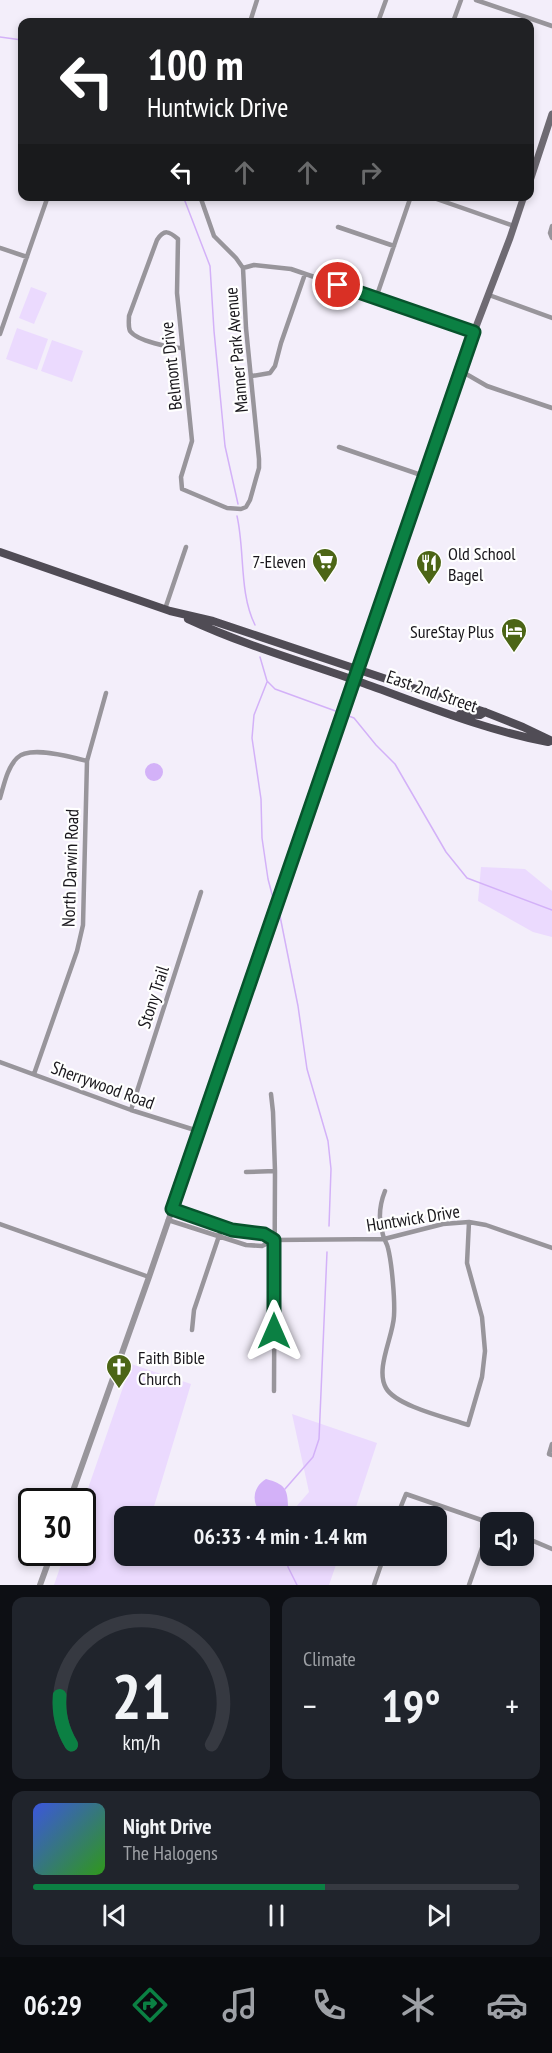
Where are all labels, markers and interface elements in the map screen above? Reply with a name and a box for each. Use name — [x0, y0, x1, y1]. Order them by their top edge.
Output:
text: 100 m — [147, 37, 244, 92]
icon: left — [48, 42, 126, 120]
text: Huntwick Drive — [147, 90, 288, 124]
icon: left — [165, 156, 198, 189]
icon: ahead — [228, 156, 261, 189]
icon: ahead — [291, 156, 324, 189]
icon: right — [354, 156, 387, 189]
pin — [312, 259, 363, 310]
icon: arrive — [321, 268, 354, 301]
street label: Manner Park Avenue — [219, 286, 253, 414]
street label: Belmont Drive — [155, 321, 187, 411]
place label: Old School Bagel — [448, 542, 516, 586]
supermarket icon: 7-Eleven — [310, 546, 340, 584]
restaurant icon: Old School Bagel — [414, 548, 444, 586]
place label: 7-Eleven — [252, 550, 306, 573]
hotel icon: SureStay Plus — [499, 616, 529, 654]
place label: SureStay Plus — [410, 620, 494, 643]
street label: East 2nd Street — [384, 665, 481, 717]
street label: North Darwin Road — [56, 809, 84, 927]
street label: Stony Trail — [132, 962, 174, 1031]
street label: Sherrywood Road — [48, 1056, 158, 1114]
street label: Huntwick Drive — [365, 1199, 461, 1237]
position arrow — [242, 1299, 306, 1363]
place label: Faith Bible Church — [138, 1346, 205, 1390]
church icon: Faith Bible Church — [104, 1352, 134, 1390]
speed limit sign: 30 — [18, 1488, 96, 1566]
map controls — [480, 1512, 534, 1566]
button: sound — [480, 1512, 534, 1566]
text: 06:33 · 4 min · 1.4 km — [194, 1522, 367, 1550]
text: Climate — [303, 1646, 356, 1672]
text: 21 — [111, 1655, 171, 1736]
text: 19° — [381, 1676, 441, 1734]
text: − — [303, 1684, 317, 1727]
text: + — [505, 1684, 519, 1727]
text: km/h — [122, 1728, 160, 1756]
text: Night Drive — [123, 1812, 212, 1840]
text: The Halogens — [123, 1840, 218, 1866]
icon: previous — [98, 1899, 131, 1932]
icon: pause — [260, 1899, 293, 1932]
icon: next — [422, 1899, 455, 1932]
icon: directions — [129, 1984, 171, 2026]
icon: music — [219, 1984, 261, 2026]
icon: phone — [308, 1984, 350, 2026]
icon: climate — [397, 1984, 439, 2026]
icon: car — [486, 1984, 528, 2026]
text: 06:29 — [24, 1988, 82, 2022]

